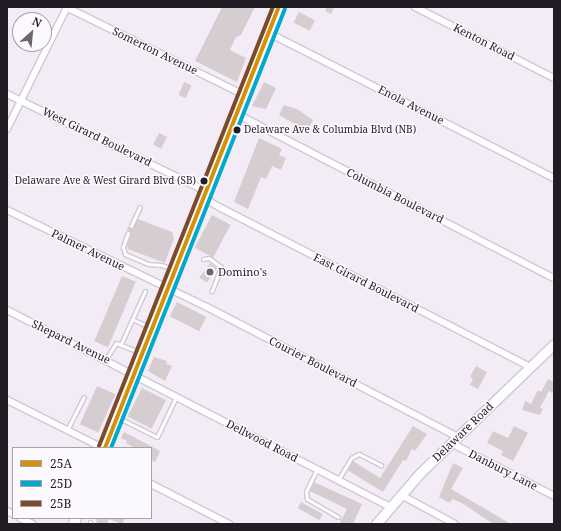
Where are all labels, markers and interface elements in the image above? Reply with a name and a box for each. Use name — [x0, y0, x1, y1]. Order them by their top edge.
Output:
north arrow — [12, 12, 52, 52]
text: N — [30, 13, 44, 30]
street label: Kenton Road — [451, 21, 517, 63]
street label: Somerton Avenue — [110, 25, 200, 77]
street label: Enola Avenue — [376, 83, 446, 127]
street label: West Girard Boulevard — [40, 105, 154, 169]
place label: Delaware Ave & Columbia Blvd (NB) — [244, 124, 416, 136]
marker: Delaware Ave & Columbia Blvd (NB) — [232, 125, 242, 135]
street label: Columbia Boulevard — [344, 166, 446, 226]
place label: Delaware Ave & West Girard Blvd (SB) — [15, 175, 196, 187]
marker: Delaware Ave & West Girard Blvd (SB) — [199, 176, 209, 186]
street label: Palmer Avenue — [49, 227, 127, 273]
street label: East Girard Boulevard — [311, 251, 421, 315]
place label: Domino's — [218, 265, 267, 279]
marker: Domino's — [205, 267, 215, 277]
street label: Shepard Avenue — [29, 317, 113, 367]
street label: Courier Boulevard — [267, 334, 359, 390]
street label: Delaware Road — [430, 400, 496, 464]
street label: Dellwood Road — [224, 417, 300, 465]
legend — [12, 447, 152, 519]
street label: Danbury Lane — [466, 447, 540, 493]
text: 25A — [50, 455, 72, 472]
text: 25D — [50, 475, 72, 492]
text: 25B — [50, 495, 71, 512]

